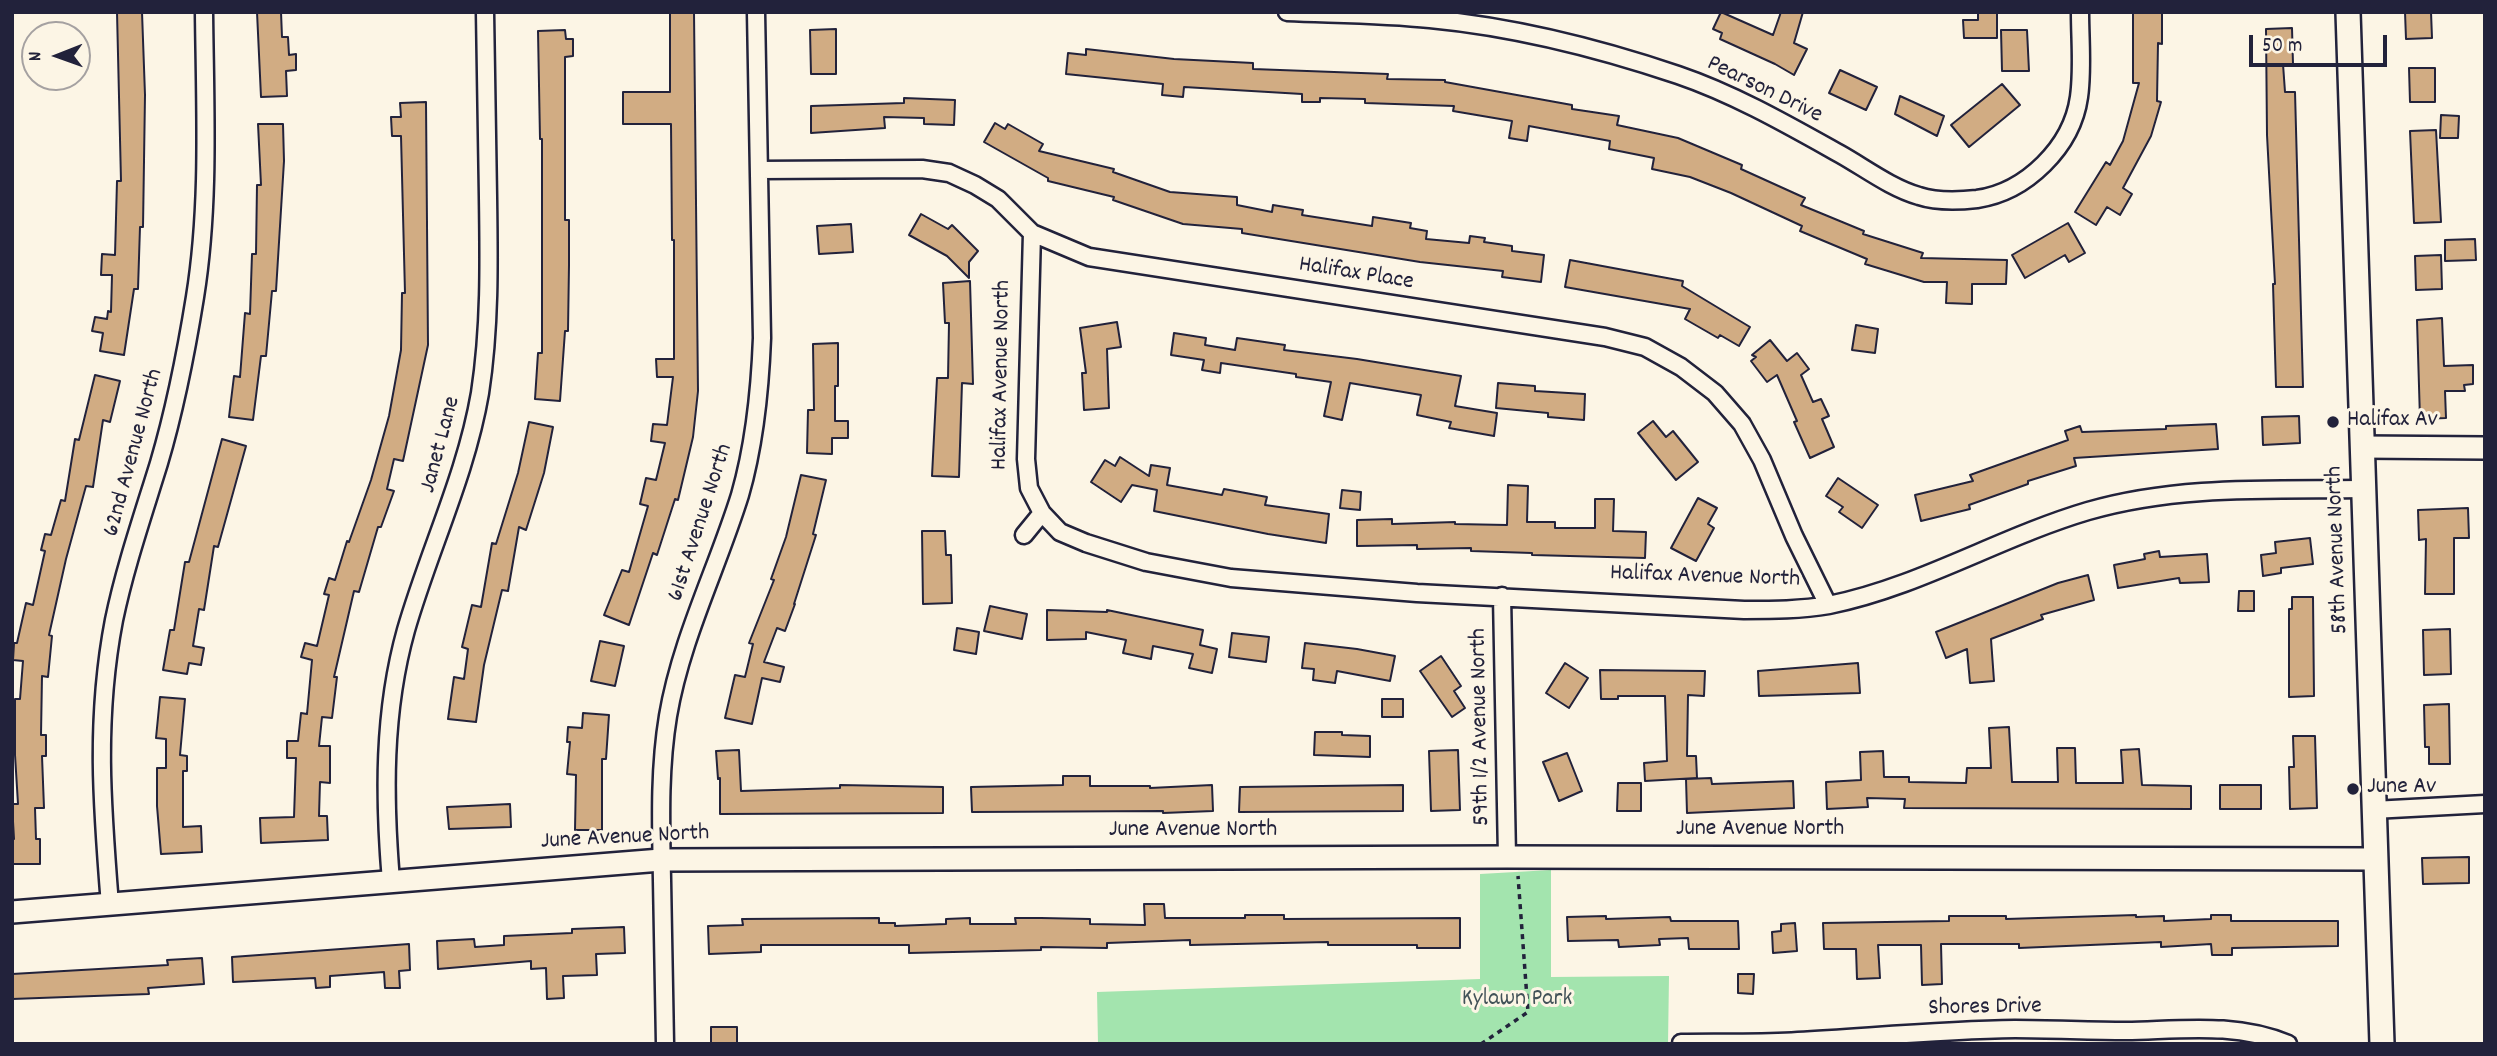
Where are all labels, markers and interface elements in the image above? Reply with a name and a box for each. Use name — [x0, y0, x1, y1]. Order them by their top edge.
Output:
north arrow — [21, 21, 91, 91]
scale bar — [2252, 21, 2390, 65]
text: 50 m — [2262, 32, 2302, 62]
text: N — [23, 51, 50, 61]
street label: Pearson Drive — [1701, 51, 1827, 131]
street label: Halifax Place — [1297, 252, 1415, 298]
street label: Halifax Avenue North — [987, 280, 1019, 470]
street label: 62nd Avenue North — [99, 366, 171, 540]
street label: Janet Lane — [415, 394, 469, 496]
place label: Halifax Av — [2347, 408, 2438, 436]
marker: Halifax Av — [2325, 414, 2341, 430]
street label: 61st Avenue North — [663, 441, 741, 605]
street label: 58th Avenue North — [2322, 465, 2356, 635]
street label: Halifax Avenue North — [1609, 560, 1801, 596]
street label: 59th 1/2 Avenue North — [1466, 628, 1498, 826]
place label: June Av — [2367, 775, 2436, 803]
marker: June Av — [2345, 781, 2361, 797]
street label: June Avenue North — [1676, 817, 1844, 845]
street label: June Avenue North — [1109, 818, 1277, 846]
street label: June Avenue North — [540, 820, 710, 858]
park label: Kylawn Park — [1462, 987, 1572, 1015]
street label: Shores Drive — [1928, 994, 2042, 1024]

